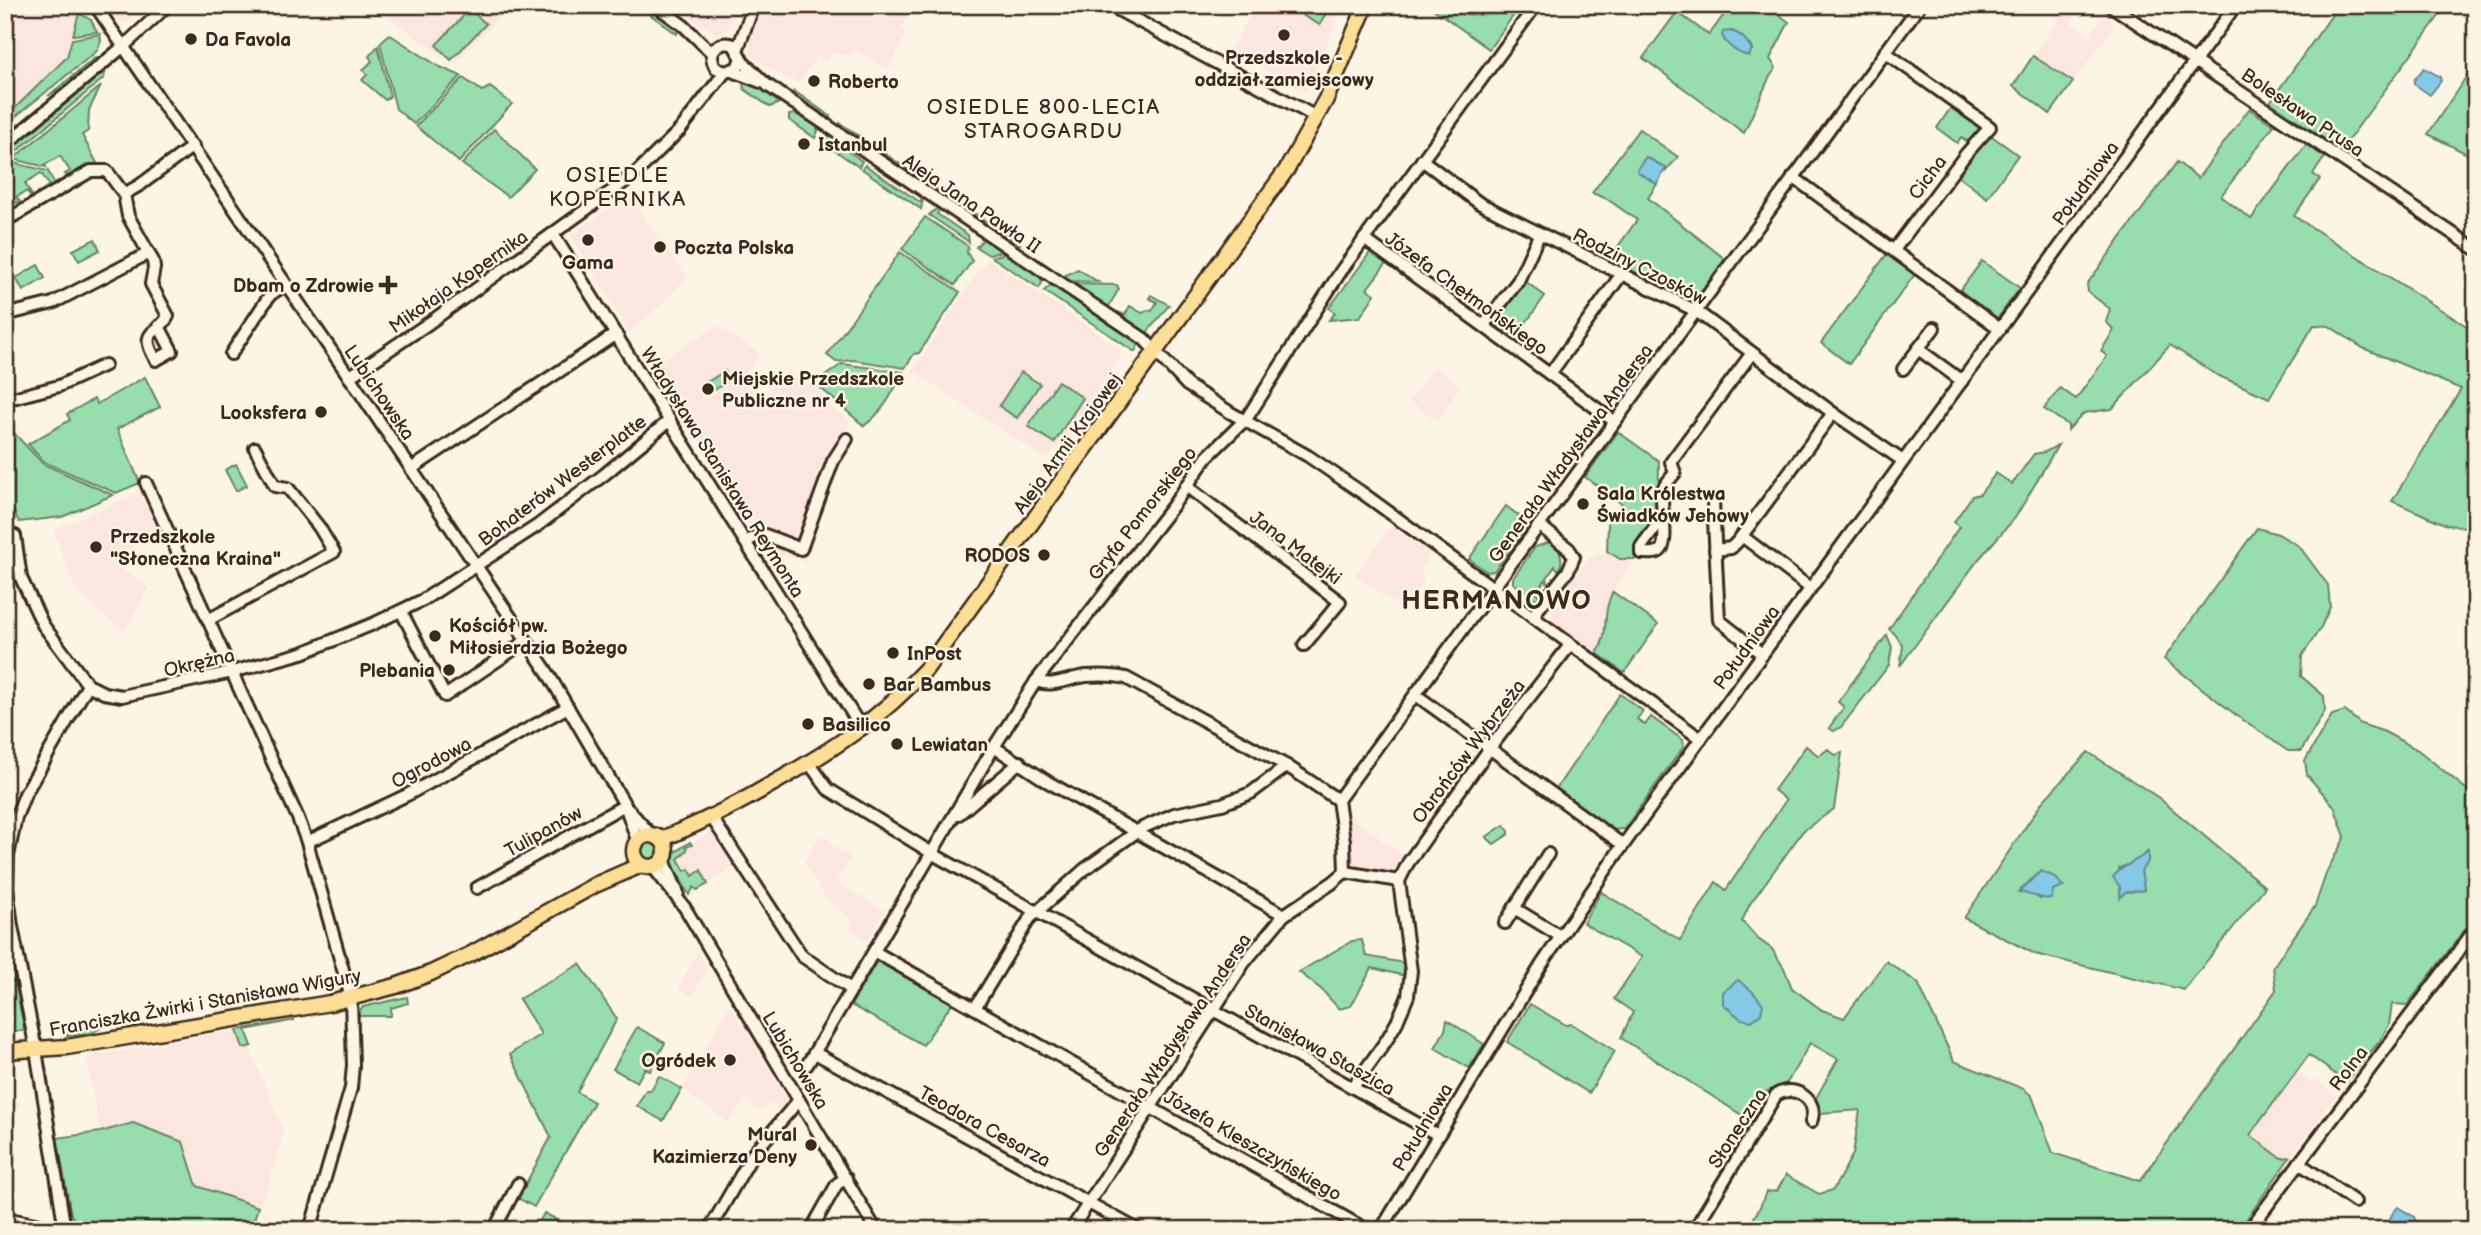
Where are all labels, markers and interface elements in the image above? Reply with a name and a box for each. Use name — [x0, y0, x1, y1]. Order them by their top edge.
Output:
marker: Przedszkole - oddział zamiejscowy — [1276, 27, 1292, 43]
place label: Da Favola — [205, 29, 291, 52]
marker: Da Favola — [183, 31, 199, 47]
place label: Przedszkole - oddział zamiejscowy — [1194, 47, 1374, 92]
street label: Bolesława Prusa — [2236, 64, 2368, 163]
place label: Roberto — [828, 71, 899, 94]
marker: Roberto — [806, 73, 822, 89]
district label: OSIEDLE 800-LECIA STAROGARDU — [927, 95, 1161, 144]
place label: Istanbul — [818, 134, 887, 157]
marker: Istanbul — [796, 136, 812, 152]
street label: Południowa — [2048, 137, 2124, 230]
street label: Aleja Jana Pawła II — [898, 150, 1045, 259]
street label: Cicha — [1904, 151, 1952, 205]
district label: OSIEDLE KOPERNIKA — [549, 163, 687, 212]
street label: Rodziny Czosków — [1569, 224, 1710, 311]
street label: Mikołaja Kopernika — [385, 226, 533, 339]
street label: Józefa Chełmońskiego — [1380, 227, 1552, 361]
marker: Gama — [580, 232, 596, 248]
place label: Poczta Polska — [674, 237, 794, 260]
marker: Poczta Polska — [652, 239, 668, 255]
place label: Gama — [562, 252, 614, 275]
place label: Dbam o Zdrowie — [233, 275, 374, 298]
marker: Dbam o Zdrowie — [380, 277, 396, 293]
street label: Generała Władysława Andersa — [1484, 340, 1658, 568]
street label: Lubichowska — [339, 341, 419, 445]
street label: Władysława Stanisława Reymonta — [635, 343, 809, 602]
place label: Miejskie Przedszkole Publiczne nr 4 — [722, 368, 904, 413]
street label: Aleja Armii Krajowej — [1009, 369, 1127, 519]
marker: Miejskie Przedszkole Publiczne nr 4 — [700, 381, 716, 397]
place label: Looksfera — [220, 402, 307, 425]
marker: Looksfera — [313, 404, 329, 420]
street label: Bohaterów Westerplatte — [474, 410, 651, 552]
street label: Gryfa Pomorskiego — [1084, 443, 1202, 585]
place label: Sala Królestwa Świadków Jehowy — [1597, 483, 1749, 528]
marker: Sala Królestwa Świadków Jehowy — [1575, 496, 1591, 512]
street label: Jana Matejki — [1245, 506, 1345, 590]
place label: Przedszkole "Słoneczna Kraina" — [110, 526, 281, 571]
marker: Przedszkole "Słoneczna Kraina" — [88, 539, 104, 555]
place label: RODOS — [964, 545, 1030, 568]
marker: RODOS — [1036, 547, 1052, 563]
district label: HERMANOWO — [1401, 586, 1593, 617]
street label: Południowa — [1709, 601, 1785, 694]
place label: Kościół pw. Miłosierdzia Bożego — [449, 615, 628, 660]
marker: Kościół pw. Miłosierdzia Bożego — [427, 628, 443, 644]
place label: InPost — [907, 643, 962, 666]
street label: Okrężna — [162, 644, 237, 683]
marker: InPost — [885, 645, 901, 661]
place label: Plebania — [359, 660, 435, 683]
marker: Plebania — [441, 662, 457, 678]
place label: Bar Bambus — [883, 674, 991, 697]
marker: Bar Bambus — [861, 676, 877, 692]
street label: Obrońców Wybrzeża — [1408, 676, 1531, 828]
place label: Basilico — [822, 714, 891, 737]
marker: Basilico — [800, 716, 816, 732]
street label: Ogrodowa — [388, 733, 476, 794]
place label: Lewiatan — [911, 734, 988, 757]
marker: Lewiatan — [889, 736, 905, 752]
street label: Tulipanów — [501, 801, 587, 863]
street label: Generała Władysława Andersa — [1090, 930, 1257, 1162]
street label: Franciszka Żwirki i Stanisława Wigury — [48, 965, 363, 1042]
street label: Stanisława Staszica — [1240, 1000, 1398, 1101]
street label: Lubichowska — [757, 1008, 833, 1114]
street label: Rolna — [2325, 1042, 2373, 1096]
place label: Ogródek — [641, 1050, 716, 1073]
marker: Ogródek — [722, 1052, 738, 1068]
street label: Południowa — [1388, 1080, 1459, 1176]
street label: Teodora Cesarza — [914, 1082, 1054, 1173]
street label: Słoneczna — [1704, 1084, 1773, 1173]
street label: Józefa Kleszczyńskiego — [1159, 1086, 1345, 1207]
place label: Mural Kazimierza Deny — [652, 1124, 797, 1169]
marker: Mural Kazimierza Deny — [803, 1137, 819, 1153]

